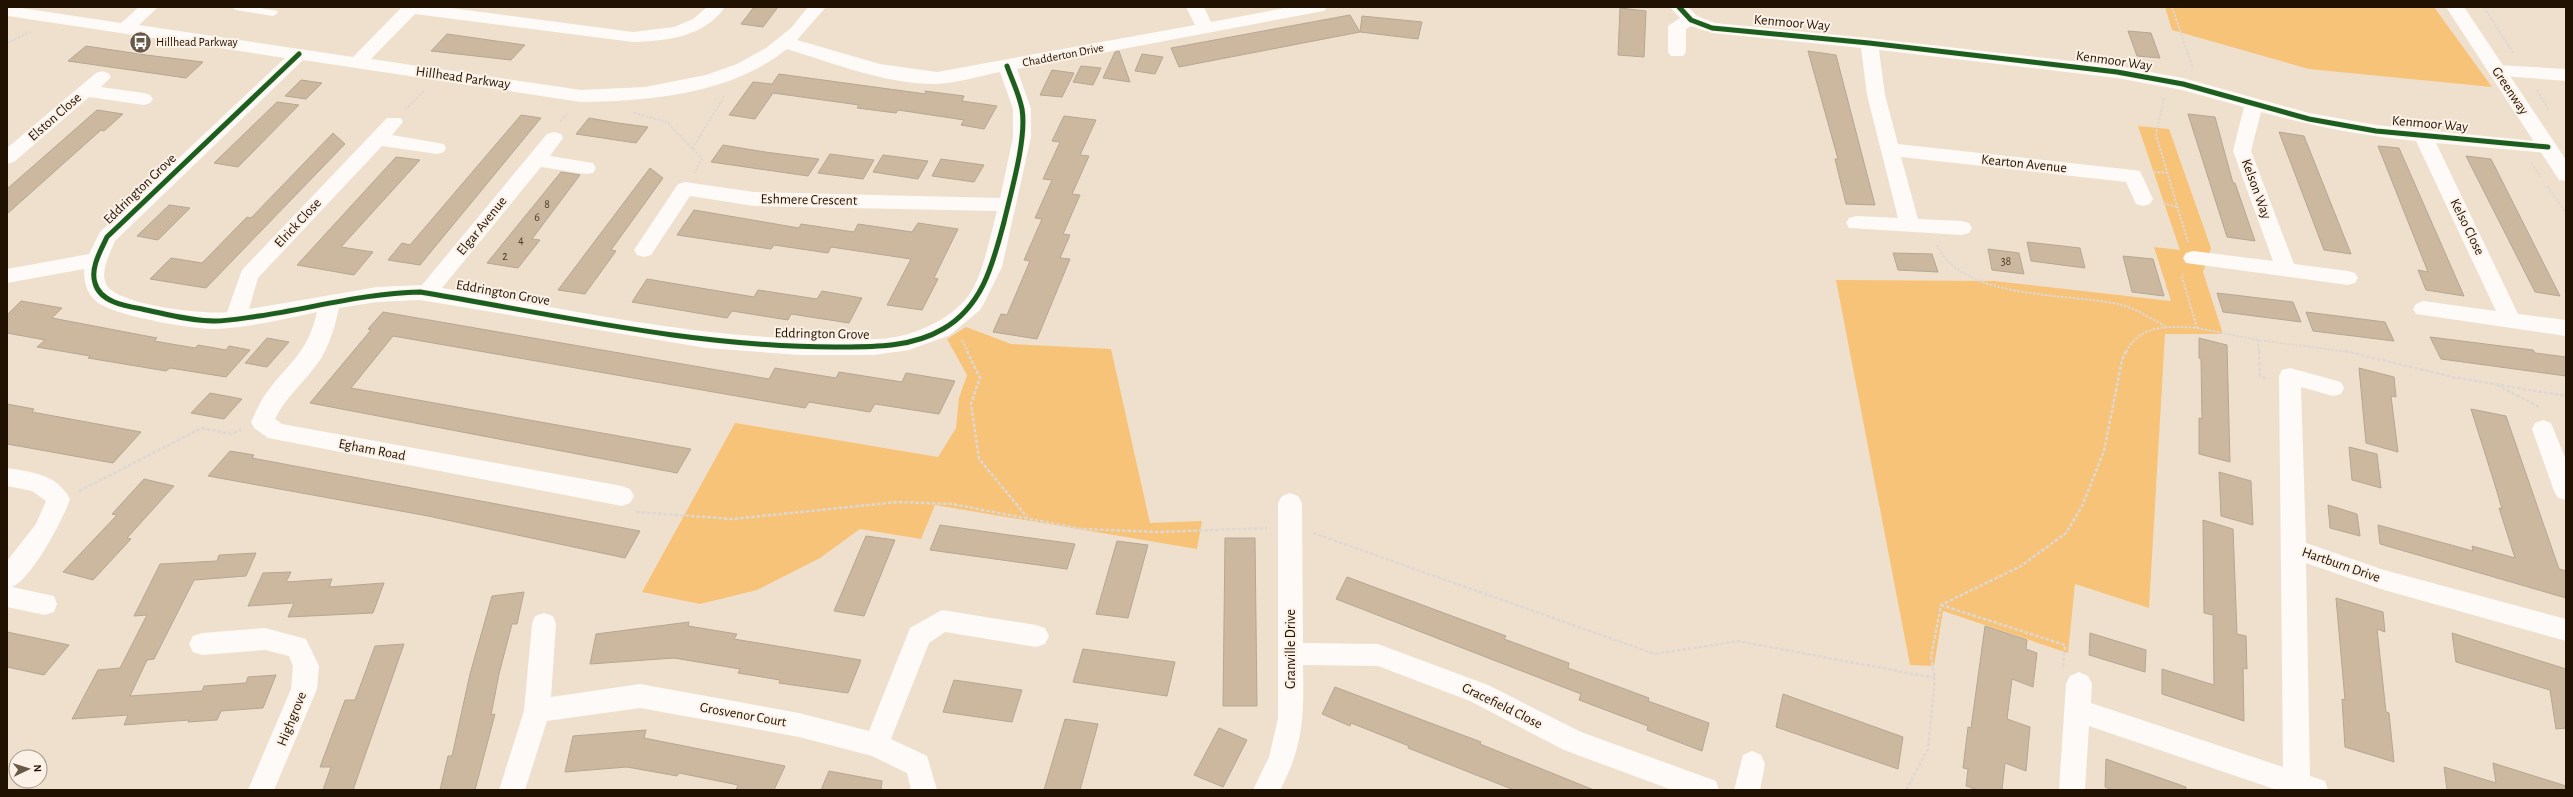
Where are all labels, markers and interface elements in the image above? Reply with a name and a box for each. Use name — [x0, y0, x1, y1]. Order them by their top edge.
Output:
street label: Kenmoor Way — [1753, 13, 1831, 33]
bus stop icon: Hillhead Parkway — [128, 29, 154, 55]
place label: Hillhead Parkway — [156, 36, 238, 49]
street label: Chadderton Drive — [1021, 41, 1105, 69]
street label: Kenmoor Way — [2075, 49, 2153, 73]
street label: Hillhead Parkway — [415, 64, 511, 92]
street label: Greenway — [2489, 65, 2531, 117]
street label: Elston Close — [26, 90, 84, 144]
street label: Kenmoor Way — [2391, 114, 2469, 134]
street label: Eddrington Grove — [101, 151, 179, 227]
street label: Kearton Avenue — [1981, 153, 2067, 175]
street label: Kelson Way — [2239, 157, 2273, 221]
street label: Eshmere Crescent — [761, 192, 858, 208]
street label: Elgar Avenue — [454, 194, 510, 258]
street label: Elrick Close — [272, 196, 324, 250]
street label: Kelso Close — [2447, 197, 2487, 257]
house number: 8 — [544, 198, 550, 210]
house number: 6 — [534, 211, 540, 223]
house number: 4 — [518, 234, 524, 246]
house number: 2 — [502, 250, 508, 262]
house number: 38 — [2001, 255, 2012, 267]
street label: Eddrington Grove — [455, 278, 551, 308]
street label: Eddrington Grove — [774, 326, 870, 342]
street label: Egham Road — [337, 437, 407, 463]
street label: Hartburn Drive — [2300, 545, 2382, 585]
street label: Granville Drive — [1284, 609, 1298, 689]
street label: Gracefield Close — [1460, 681, 1544, 731]
street label: Highgrove — [275, 690, 309, 748]
street label: Grosvenor Court — [699, 701, 788, 730]
north arrow — [8, 749, 48, 789]
text: N — [32, 764, 43, 773]

